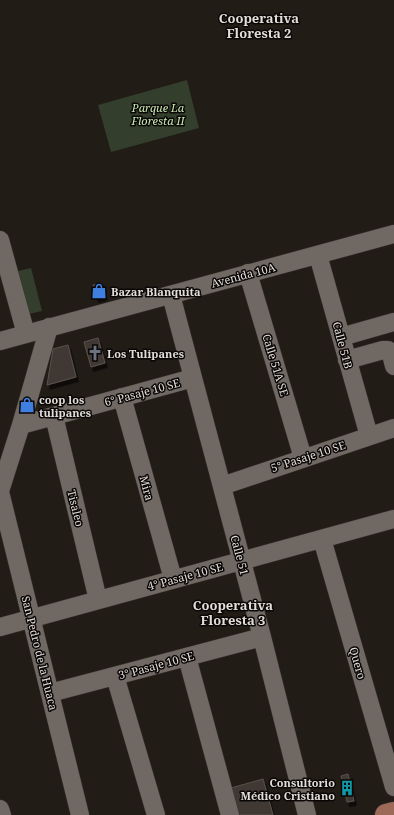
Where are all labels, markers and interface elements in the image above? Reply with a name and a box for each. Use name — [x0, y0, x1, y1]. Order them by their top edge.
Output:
district label: Cooperativa Floresta 2 — [219, 9, 299, 42]
park label: Parque La Floresta II — [131, 100, 185, 128]
street label: Avenida 10A — [209, 259, 277, 291]
shop icon: Bazar Blanquita — [90, 282, 108, 300]
place label: Bazar Blanquita — [111, 284, 201, 299]
street label: Calle 51B — [330, 320, 356, 370]
street label: Calle 51A SE — [259, 332, 293, 398]
church icon: Los Tulipanes — [86, 344, 104, 362]
place label: Los Tulipanes — [107, 346, 184, 361]
street label: 6° Pasaje 10 SE — [103, 375, 181, 409]
place label: coop los tulipanes — [39, 392, 91, 420]
shop icon: coop los tulipanes — [18, 396, 36, 414]
street label: 5° Pasaje 10 SE — [269, 437, 347, 475]
street label: Mira — [137, 474, 157, 502]
street label: Tisaleo — [64, 488, 88, 528]
street label: Calle 51 — [227, 533, 253, 577]
street label: 4° Pasaje 10 SE — [146, 559, 224, 593]
street label: San Pedro de la Huaca — [19, 594, 61, 712]
district label: Cooperativa Floresta 3 — [193, 596, 273, 629]
street label: Quero — [346, 645, 370, 681]
street label: 3° Pasaje 10 SE — [117, 648, 195, 682]
place label: Consultorio Médico Cristiano — [241, 775, 335, 803]
building icon: Consultorio Médico Cristiano — [338, 779, 356, 797]

